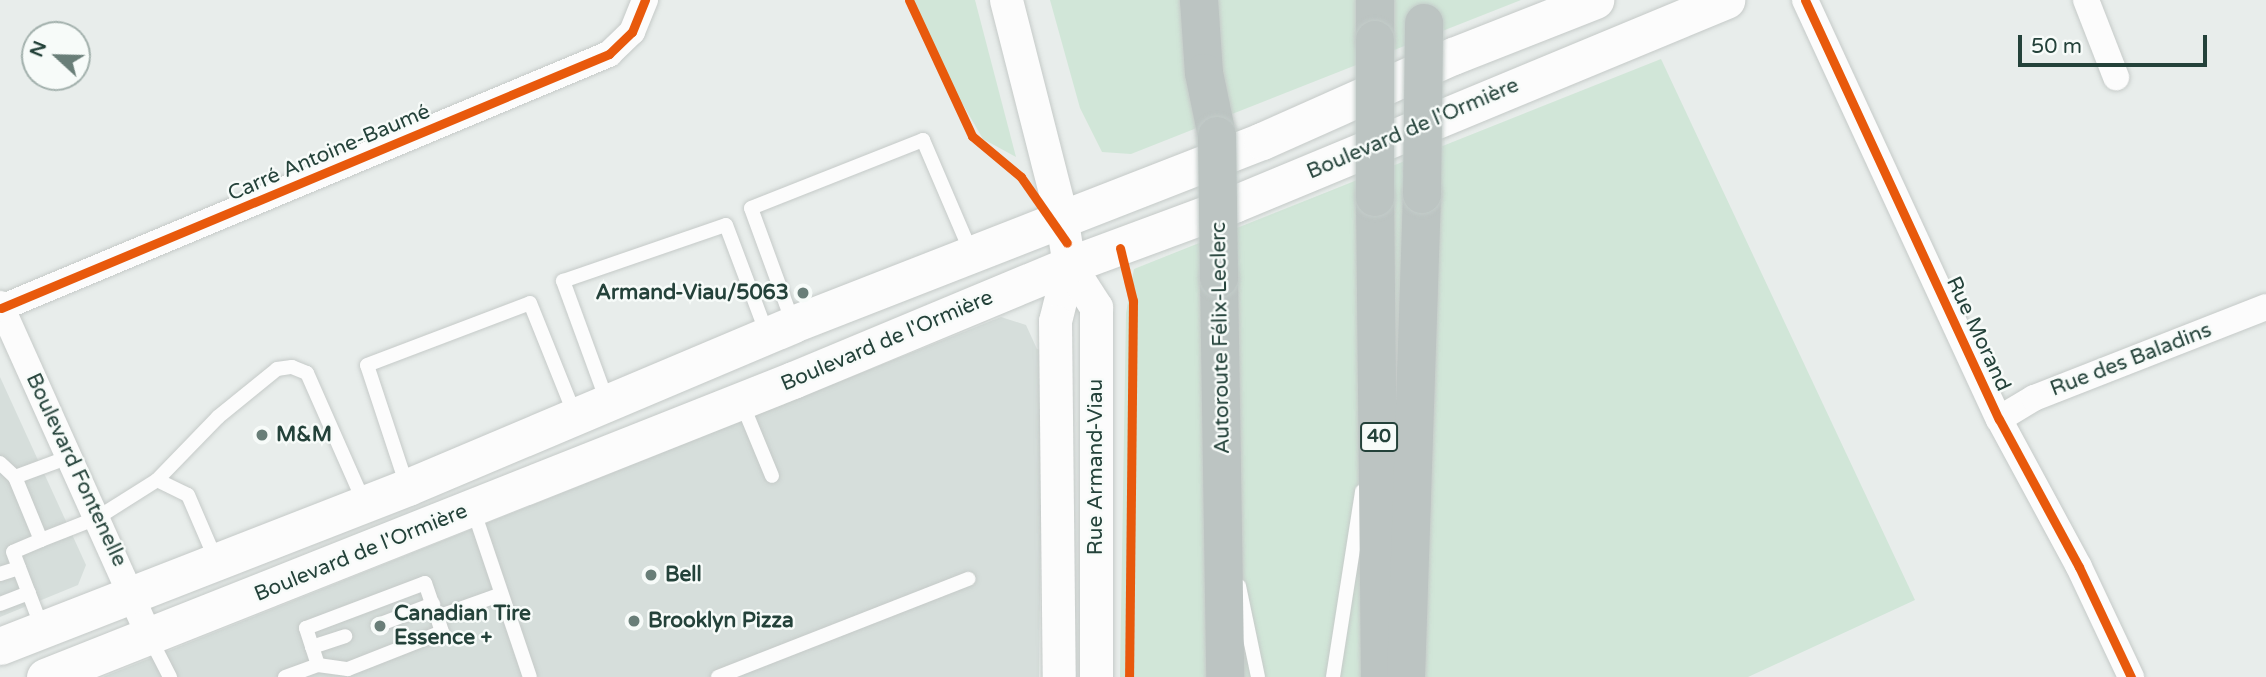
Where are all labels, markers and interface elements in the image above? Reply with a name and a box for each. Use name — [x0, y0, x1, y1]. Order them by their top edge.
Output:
north arrow — [21, 21, 91, 91]
scale bar — [2021, 21, 2210, 65]
text: 50 m — [2031, 34, 2082, 59]
text: N — [25, 38, 51, 60]
street label: Boulevard de l'Ormière — [1303, 73, 1523, 185]
street label: Carré Antoine-Baumé — [224, 99, 434, 207]
street label: Autoroute Félix-Leclerc — [1206, 222, 1236, 454]
street label: Rue Morand — [1940, 273, 2016, 395]
place label: Armand-Viau/5063 — [596, 280, 789, 306]
street label: Boulevard de l'Ormière — [777, 285, 997, 397]
marker: Armand-Viau/5063 — [795, 285, 811, 301]
street label: Rue des Baladins — [2047, 318, 2215, 402]
street label: Boulevard Fontenelle — [20, 369, 132, 571]
street label: Rue Armand-Viau — [1083, 379, 1109, 555]
place label: M&M — [276, 422, 332, 448]
road number: 40 — [1360, 422, 1398, 452]
marker: M&M — [254, 427, 270, 443]
street label: Boulevard de l'Ormière — [251, 499, 471, 607]
place label: Bell — [665, 562, 702, 588]
marker: Bell — [643, 567, 659, 583]
place label: Canadian Tire Essence + — [394, 601, 531, 651]
place label: Brooklyn Pizza — [648, 608, 794, 634]
marker: Brooklyn Pizza — [626, 613, 642, 629]
marker: Canadian Tire Essence + — [372, 618, 388, 634]

